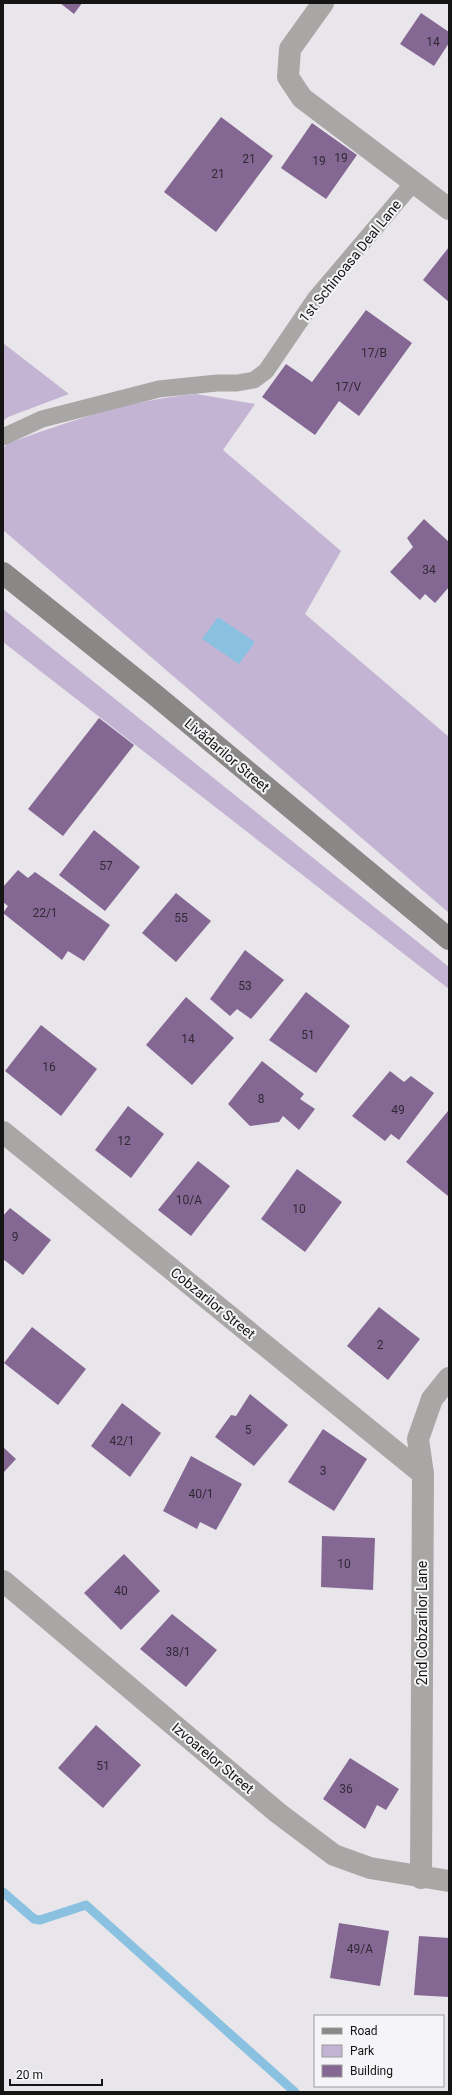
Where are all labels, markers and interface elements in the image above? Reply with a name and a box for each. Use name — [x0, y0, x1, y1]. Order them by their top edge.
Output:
house number: 14 — [426, 35, 440, 49]
house number: 19 — [334, 151, 348, 165]
house number: 21 — [242, 152, 256, 166]
house number: 19 — [312, 154, 326, 168]
house number: 21 — [211, 167, 225, 181]
street label: 1st Schinoasa Deal Lane — [296, 197, 404, 325]
house number: 17/B — [361, 346, 387, 360]
house number: 17/V — [335, 380, 361, 394]
house number: 34 — [422, 563, 436, 577]
street label: Livădarilor Street — [181, 715, 273, 795]
house number: 57 — [99, 859, 113, 873]
house number: 22/1 — [32, 906, 58, 920]
house number: 55 — [174, 911, 188, 925]
house number: 53 — [238, 979, 252, 993]
house number: 51 — [301, 1028, 315, 1042]
house number: 14 — [181, 1032, 195, 1046]
house number: 16 — [42, 1060, 56, 1074]
house number: 8 — [258, 1092, 265, 1106]
house number: 49 — [391, 1103, 405, 1117]
house number: 12 — [117, 1134, 131, 1148]
house number: 10/A — [176, 1193, 202, 1207]
house number: 10 — [292, 1202, 306, 1216]
house number: 9 — [12, 1230, 18, 1244]
street label: Cobzarilor Street — [168, 1264, 259, 1342]
house number: 2 — [377, 1338, 384, 1352]
house number: 5 — [245, 1423, 252, 1437]
house number: 42/1 — [109, 1434, 135, 1448]
house number: 3 — [320, 1464, 326, 1478]
house number: 40/1 — [188, 1487, 214, 1501]
house number: 10 — [337, 1557, 351, 1571]
street label: 2nd Cobzarilor Lane — [414, 1561, 430, 1685]
house number: 40 — [114, 1584, 128, 1598]
house number: 38/1 — [165, 1645, 191, 1659]
street label: Izvoarelor Street — [169, 1719, 257, 1797]
house number: 51 — [96, 1759, 110, 1773]
house number: 36 — [339, 1782, 353, 1796]
house number: 49/A — [347, 1942, 373, 1956]
legend — [314, 2015, 444, 2087]
text: Road — [350, 2024, 378, 2038]
text: Park — [350, 2044, 375, 2058]
scale bar — [10, 2061, 102, 2087]
text: Building — [350, 2064, 393, 2078]
text: 20 m — [16, 2068, 43, 2082]

